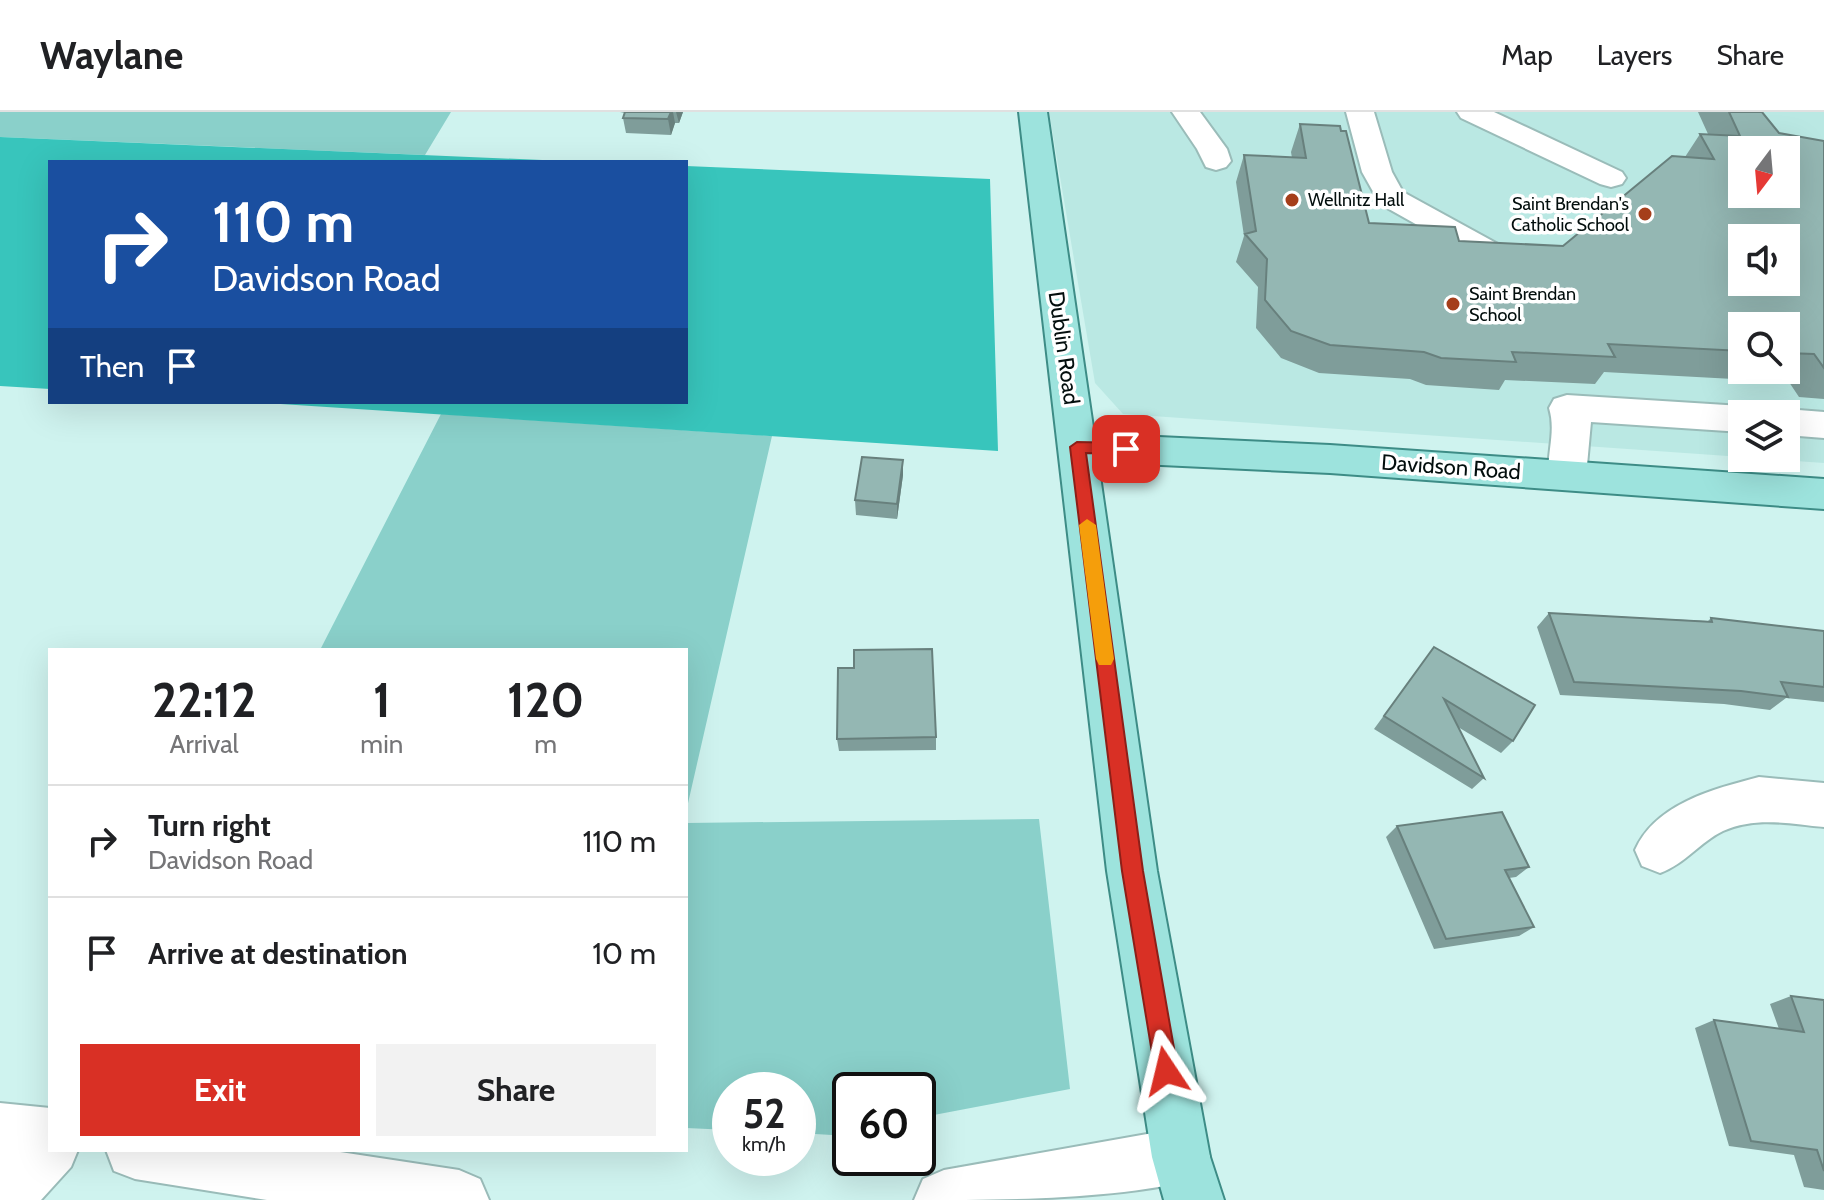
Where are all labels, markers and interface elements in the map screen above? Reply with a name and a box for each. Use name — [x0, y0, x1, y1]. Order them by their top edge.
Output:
text: Waylane — [40, 32, 183, 79]
text: Map — [1501, 38, 1553, 72]
text: Layers — [1597, 38, 1672, 72]
text: Share — [1716, 38, 1784, 72]
north arrow — [1728, 136, 1800, 208]
map controls — [1728, 136, 1800, 472]
text: 110 m — [212, 188, 354, 256]
place label: Wellnitz Hall — [1308, 189, 1405, 211]
marker: Wellnitz Hall — [1283, 191, 1301, 209]
icon: right — [80, 192, 184, 296]
place label: Saint Brendan's Catholic School — [1511, 193, 1630, 236]
marker: Saint Brendan's Catholic School — [1636, 205, 1654, 223]
button: sound — [1728, 224, 1800, 296]
text: Davidson Road — [212, 256, 441, 300]
place label: Saint Brendan School — [1469, 283, 1576, 326]
street label: Dublin Road — [1043, 289, 1085, 407]
marker: Saint Brendan School — [1444, 295, 1462, 313]
button: search — [1728, 312, 1800, 384]
icon: arrive — [160, 344, 204, 388]
text: Then — [80, 348, 144, 385]
button: layers — [1728, 400, 1800, 472]
pin — [1092, 415, 1160, 483]
icon: arrive — [1104, 427, 1148, 471]
street label: Davidson Road — [1380, 449, 1522, 485]
text: 22:12 — [152, 671, 256, 729]
text: 1 — [373, 671, 391, 729]
text: 120 — [507, 671, 584, 729]
text: Arrival — [170, 728, 239, 760]
text: min — [360, 728, 403, 760]
text: m — [534, 728, 557, 760]
text: Turn right — [148, 807, 271, 844]
icon: right — [80, 819, 124, 863]
text: 110 m — [582, 823, 656, 860]
text: Davidson Road — [148, 844, 313, 876]
icon: arrive — [80, 931, 124, 975]
text: Arrive at destination — [148, 935, 408, 972]
text: 10 m — [592, 935, 656, 972]
position arrow — [1124, 1029, 1208, 1113]
button: Exit — [80, 1044, 360, 1136]
button: Share — [376, 1044, 656, 1136]
speed limit sign: 60 — [832, 1072, 936, 1176]
text: 52 — [743, 1089, 785, 1138]
text: km/h — [742, 1132, 786, 1156]

